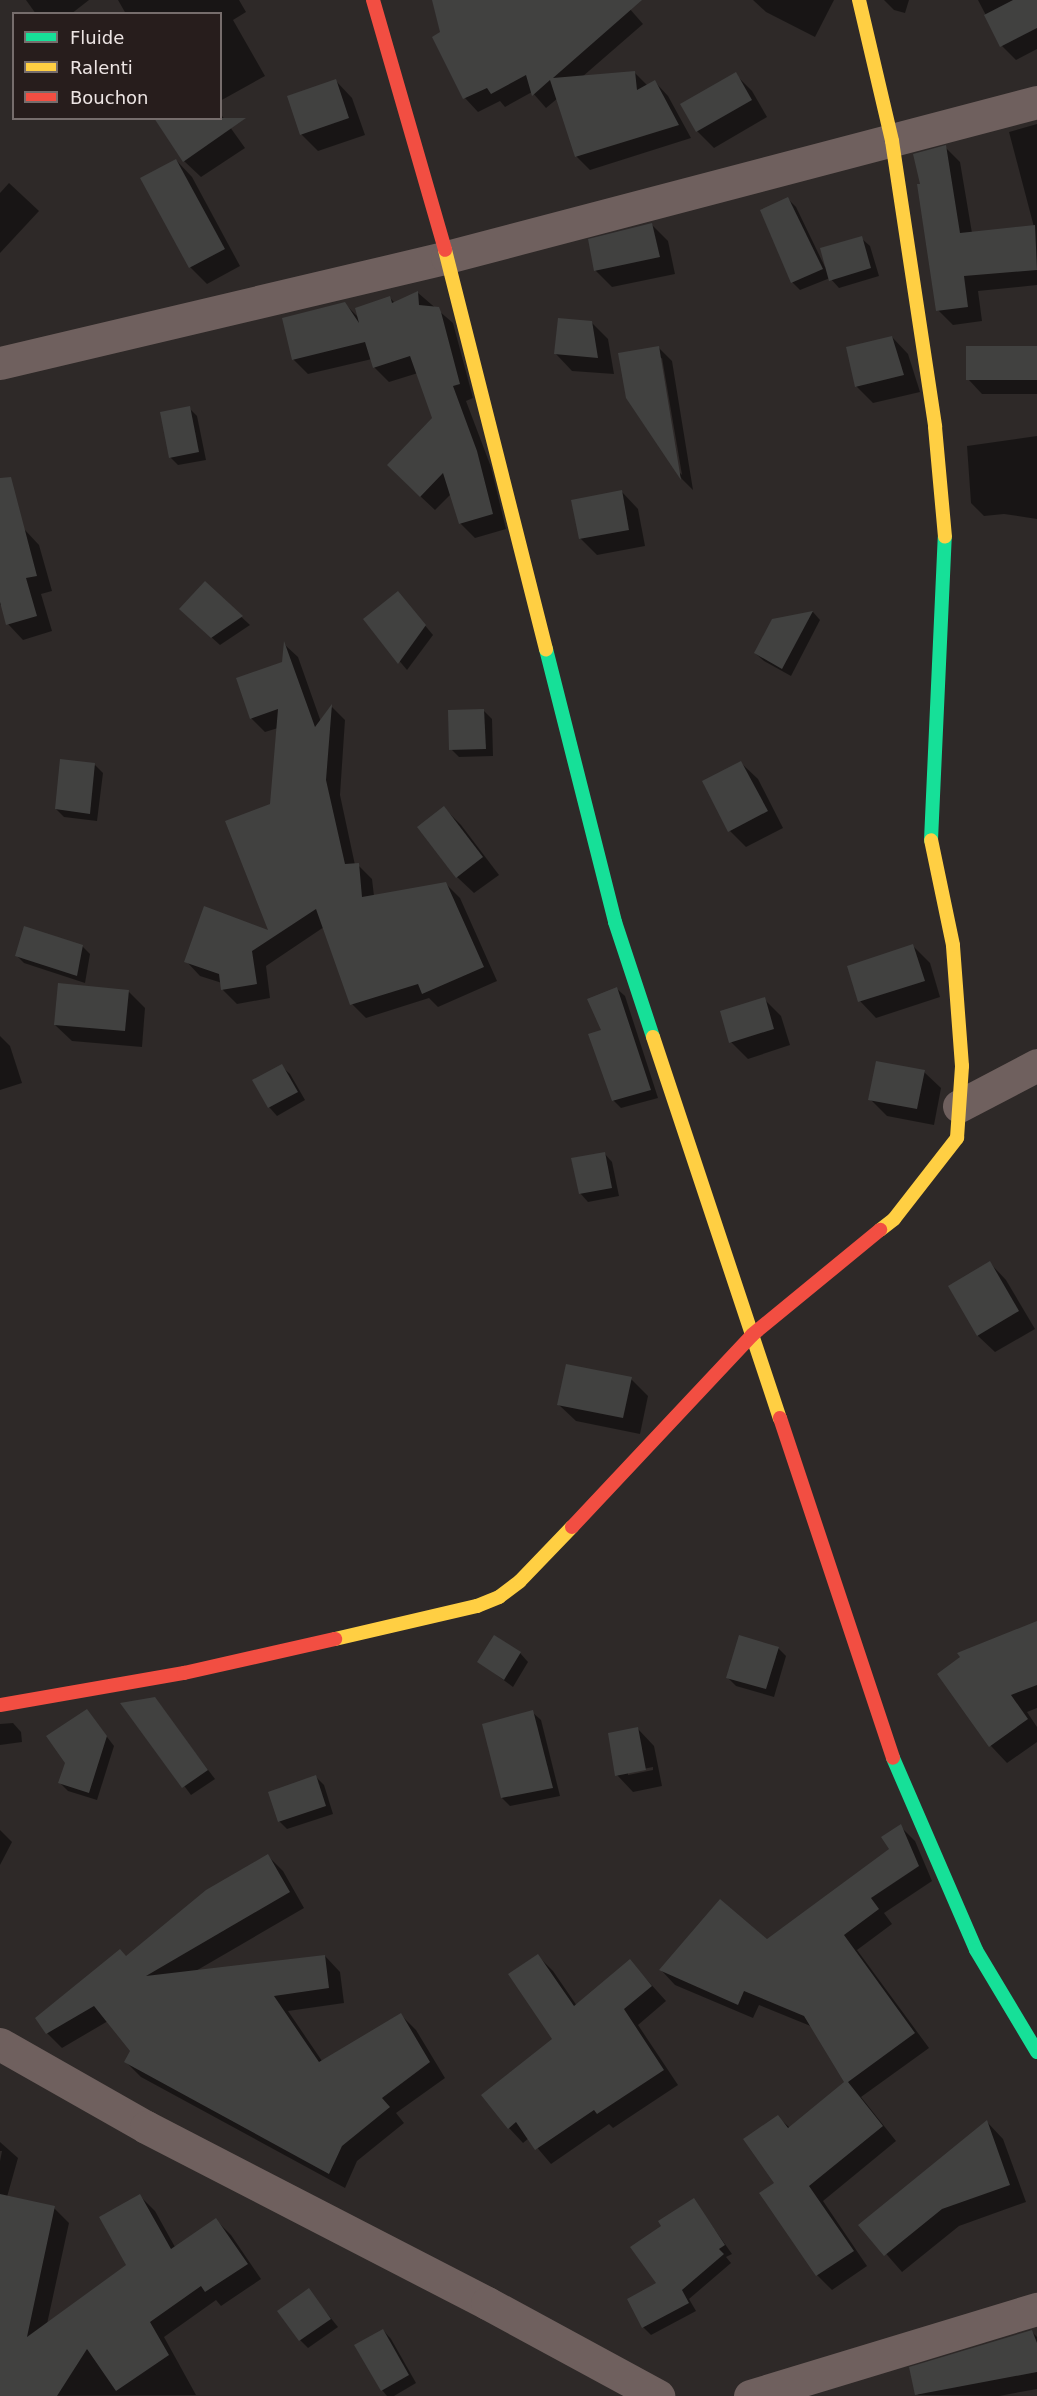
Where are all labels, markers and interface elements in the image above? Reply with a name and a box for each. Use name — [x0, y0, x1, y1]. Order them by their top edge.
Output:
legend — [12, 12, 222, 120]
text: Fluide — [70, 27, 124, 48]
text: Ralenti — [70, 57, 133, 78]
text: Bouchon — [70, 87, 149, 108]

